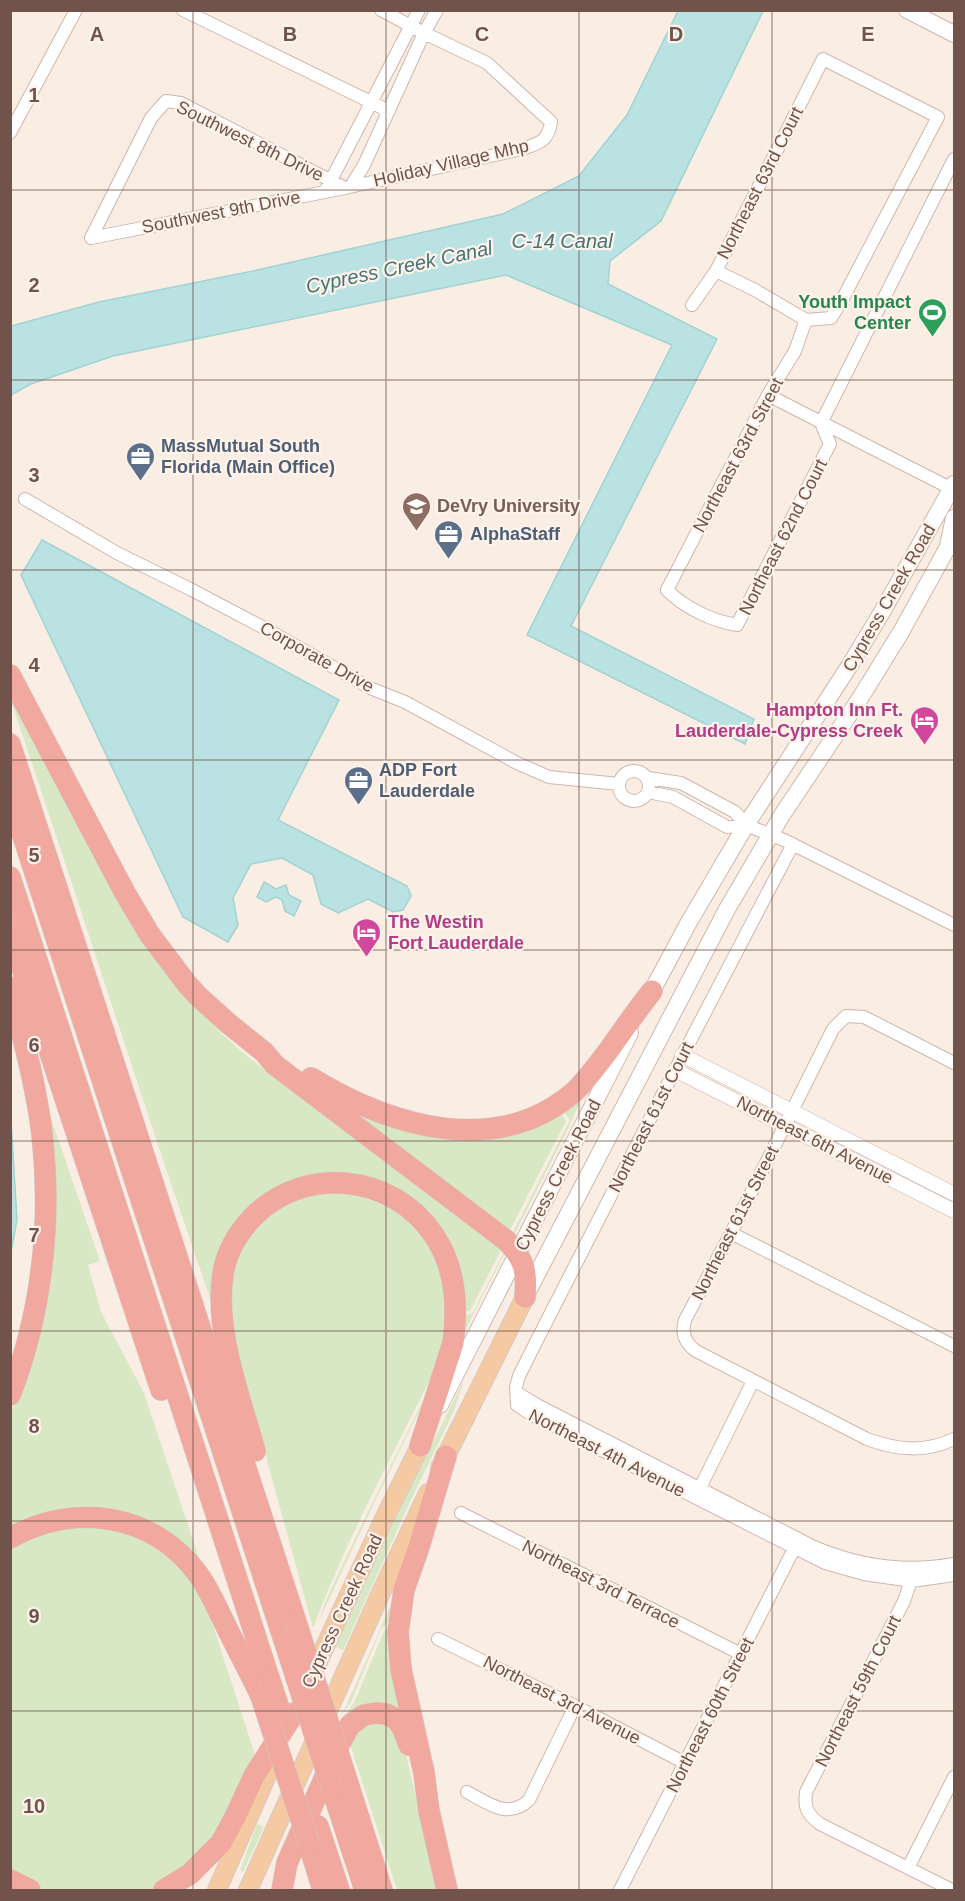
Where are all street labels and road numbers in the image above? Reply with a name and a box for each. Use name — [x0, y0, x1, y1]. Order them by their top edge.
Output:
street label: Southwest 8th Drive — [173, 97, 327, 185]
street label: Northeast 63rd Court — [713, 104, 807, 262]
street label: Holiday Village Mhp — [371, 135, 531, 191]
street label: Southwest 9th Drive — [140, 187, 302, 237]
street label: Northeast 63rd Street — [689, 374, 787, 536]
street label: Northeast 62nd Court — [735, 456, 831, 618]
street label: Cypress Creek Road — [839, 521, 939, 675]
street label: Corporate Drive — [257, 617, 377, 697]
street label: Northeast 61st Court — [604, 1038, 698, 1196]
street label: Northeast 6th Avenue — [733, 1092, 897, 1188]
street label: Cypress Creek Road — [511, 1096, 605, 1254]
street label: Northeast 61st Street — [687, 1143, 783, 1303]
street label: Northeast 4th Avenue — [525, 1405, 689, 1501]
street label: Cypress Creek Road — [298, 1531, 386, 1691]
street label: Northeast 3rd Terrace — [519, 1536, 683, 1632]
street label: Northeast 59th Court — [811, 1612, 905, 1770]
street label: Northeast 60th Street — [662, 1634, 758, 1796]
street label: Northeast 3rd Avenue — [480, 1652, 644, 1748]

